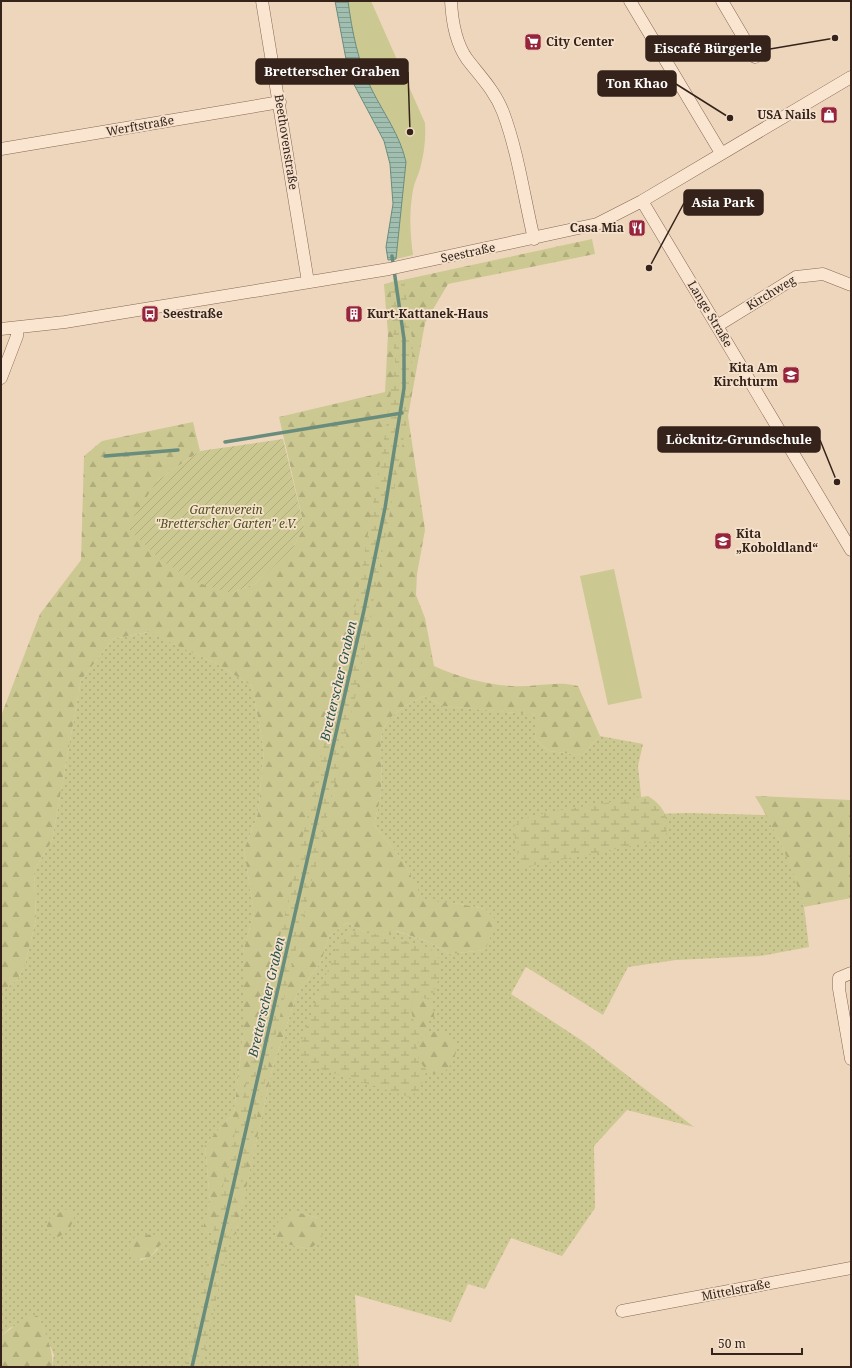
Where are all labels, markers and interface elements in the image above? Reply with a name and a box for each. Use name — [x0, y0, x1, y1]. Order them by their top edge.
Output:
supermarket icon: City Center — [523, 32, 543, 52]
place label: City Center — [546, 33, 615, 50]
callout: Eiscafé Bürgerle — [646, 36, 770, 61]
text: Eiscafé Bürgerle — [654, 39, 762, 57]
callout: Bretterscher Graben — [256, 59, 408, 84]
text: Bretterscher Graben — [264, 62, 400, 80]
callout: Ton Khao — [598, 71, 676, 96]
text: Ton Khao — [606, 74, 668, 92]
street label: Beethovenstraße — [271, 93, 302, 191]
shop icon: USA Nails — [819, 105, 839, 125]
place label: USA Nails — [757, 106, 816, 123]
street label: Werftstraße — [105, 111, 175, 140]
callout: Asia Park — [684, 190, 763, 215]
text: Asia Park — [692, 193, 755, 211]
restaurant icon: Casa Mia — [627, 218, 647, 238]
place label: Casa Mia — [570, 219, 624, 236]
street label: Seestraße — [439, 238, 497, 267]
street label: Kirchweg — [743, 271, 799, 314]
street label: Lange Straße — [684, 277, 737, 350]
bus stop icon: Seestraße — [140, 304, 160, 324]
building icon: Kurt-Kattanek-Haus — [344, 304, 364, 324]
place label: Seestraße — [163, 305, 223, 322]
place label: Kurt-Kattanek-Haus — [367, 305, 489, 322]
place label: Kita Am Kirchturm — [713, 359, 778, 390]
school or university icon: Kita Am Kirchturm — [781, 365, 801, 385]
callout: Löcknitz-Grundschule — [658, 427, 820, 452]
text: Löcknitz-Grundschule — [666, 430, 812, 448]
park label: Gartenverein "Bretterscher Garten" e.V. — [155, 501, 297, 532]
place label: Kita „Koboldland“ — [736, 525, 818, 556]
school or university icon: Kita „Koboldland“ — [713, 531, 733, 551]
water label: Bretterscher Graben — [315, 619, 361, 744]
water label: Bretterscher Graben — [243, 935, 289, 1060]
street label: Mittelstraße — [700, 1275, 772, 1305]
scale bar — [712, 1330, 802, 1356]
text: 50 m — [718, 1335, 746, 1352]

